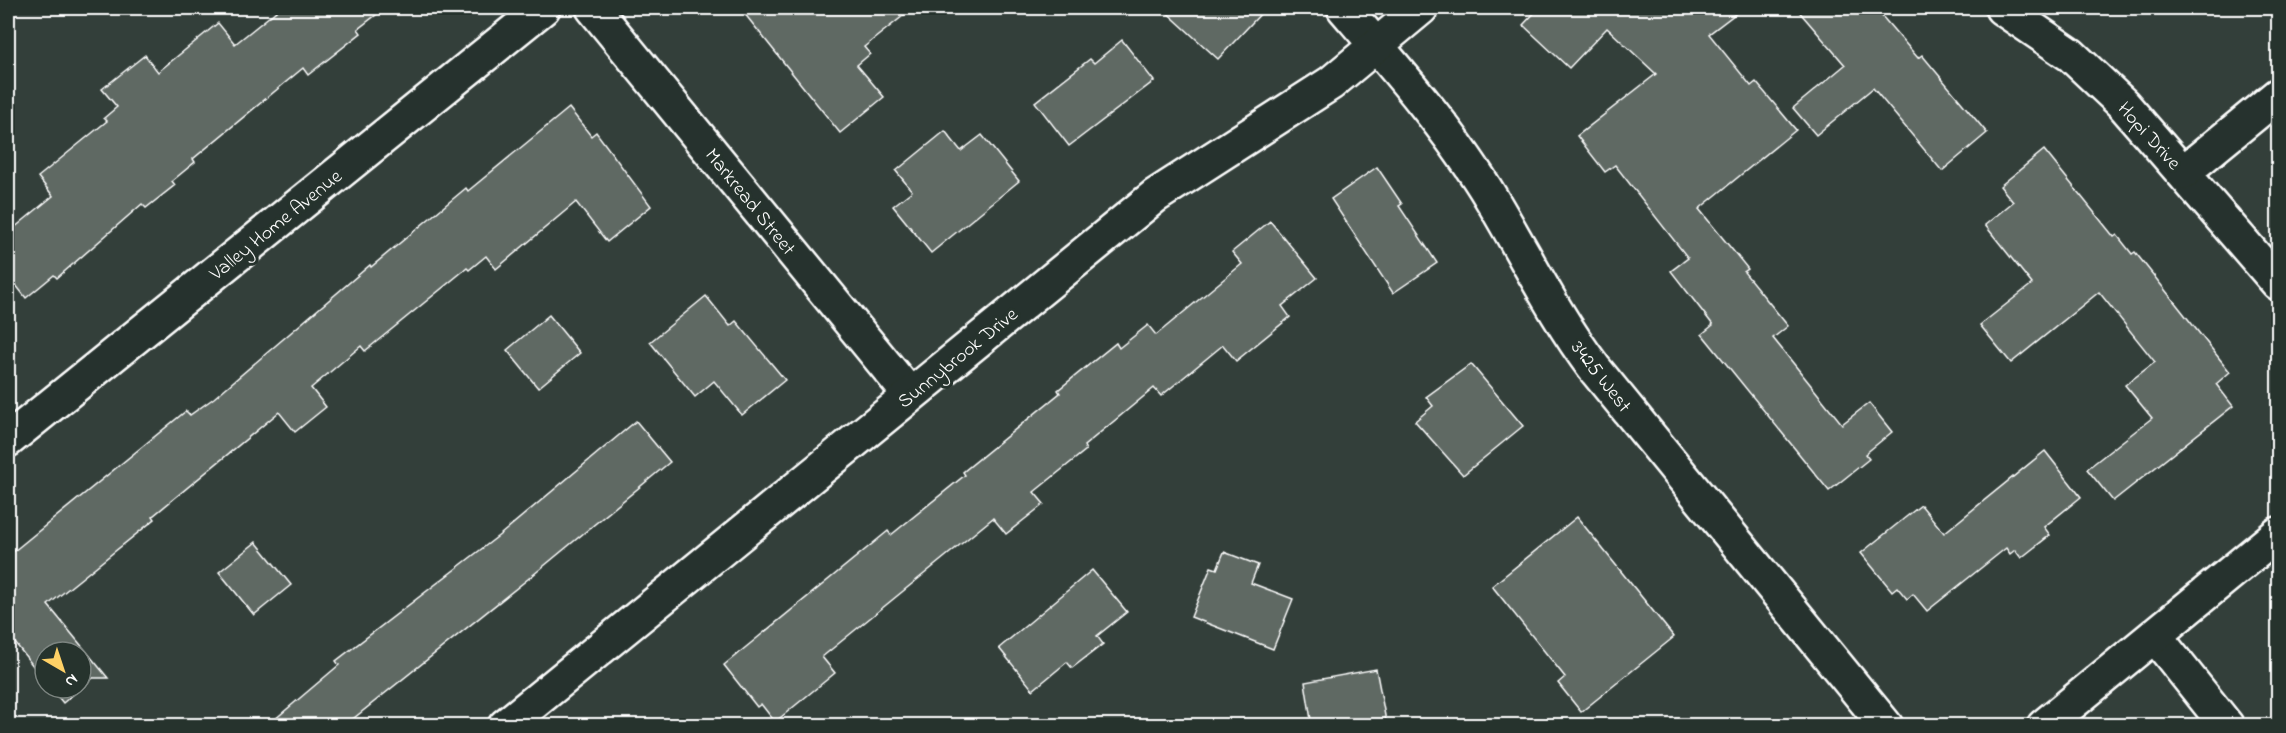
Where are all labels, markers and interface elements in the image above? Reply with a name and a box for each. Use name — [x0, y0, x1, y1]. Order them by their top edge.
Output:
street label: Hopi Drive — [2110, 96, 2187, 177]
street label: Markread Street — [697, 143, 802, 263]
street label: Valley Home Avenue — [203, 163, 349, 289]
street label: Sunnybrook Drive — [892, 301, 1025, 417]
street label: 3425 West — [1563, 335, 1638, 420]
north arrow — [33, 640, 93, 700]
text: N — [59, 667, 83, 693]

